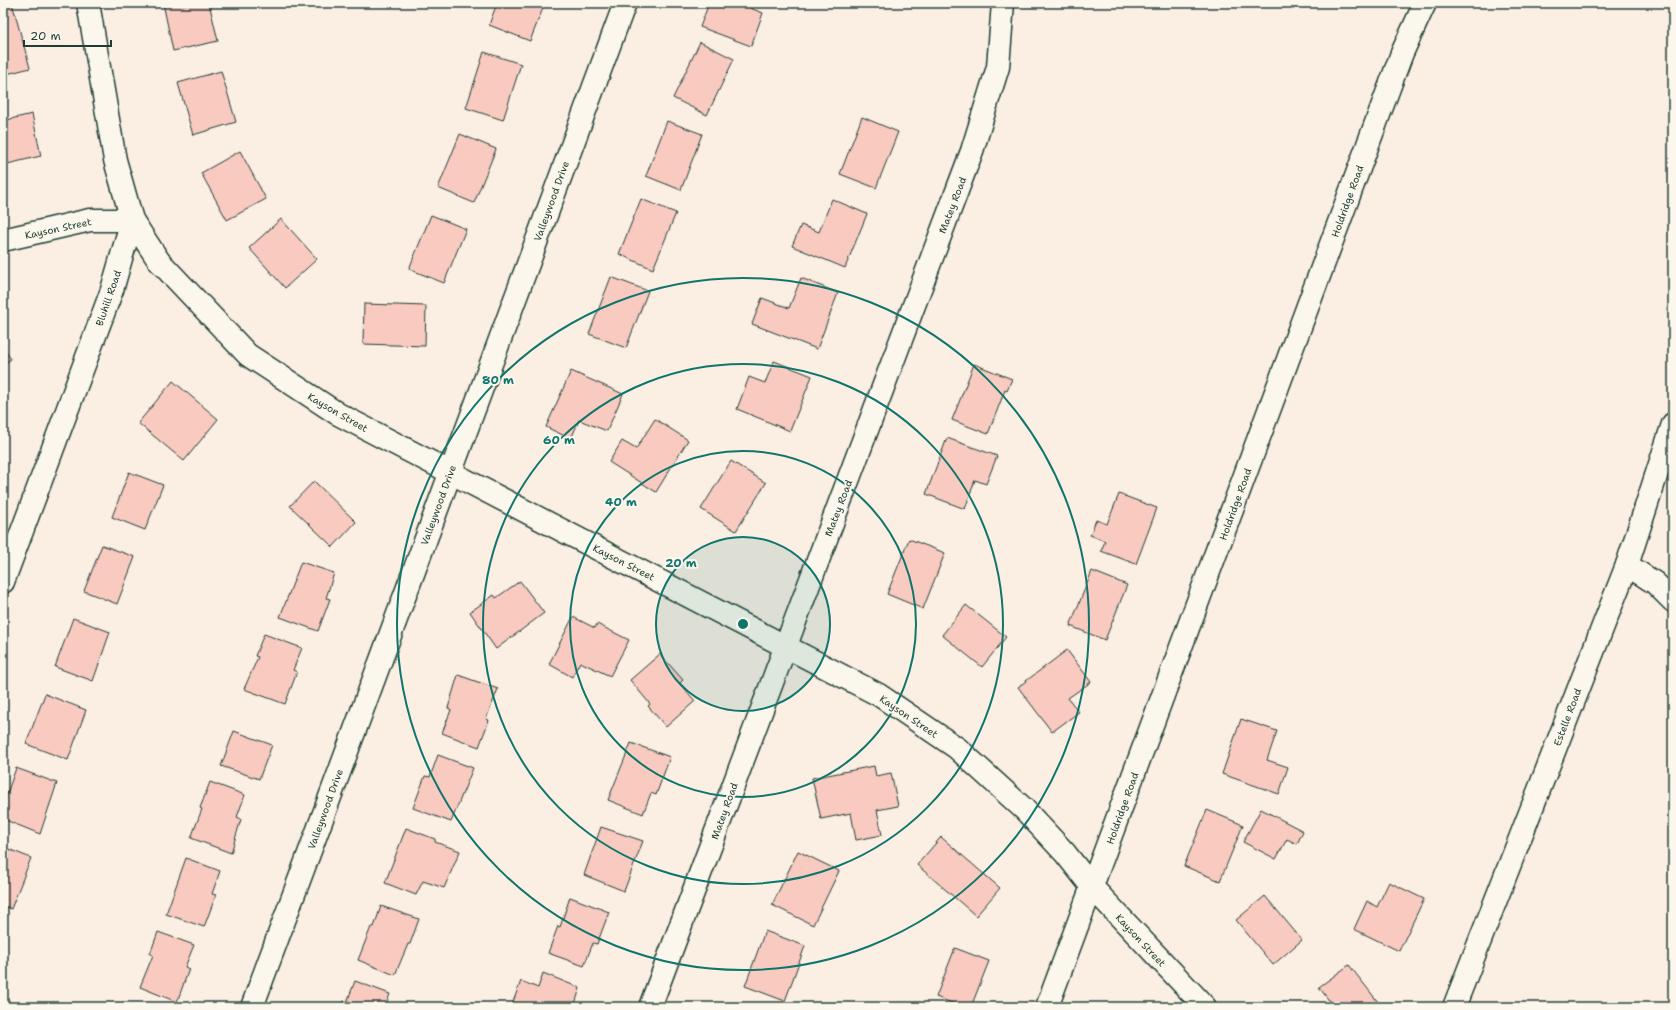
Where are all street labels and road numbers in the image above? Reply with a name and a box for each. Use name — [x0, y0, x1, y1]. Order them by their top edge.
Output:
street label: Valleywood Drive — [531, 159, 572, 243]
street label: Holdridge Road — [1328, 163, 1367, 239]
street label: Matey Road — [936, 174, 969, 235]
street label: Kayson Street — [24, 215, 93, 242]
street label: Bluhill Road — [93, 268, 124, 328]
street label: Kayson Street — [305, 390, 370, 435]
street label: Valleywood Drive — [418, 463, 459, 547]
street label: Holdridge Road — [1216, 466, 1255, 542]
street label: Matey Road — [822, 477, 855, 538]
street label: Kayson Street — [591, 541, 657, 584]
street label: Estelle Road — [1551, 686, 1585, 748]
street label: Kayson Street — [877, 692, 940, 741]
street label: Valleywood Drive — [305, 767, 346, 851]
street label: Holdridge Road — [1103, 770, 1142, 846]
street label: Matey Road — [708, 780, 741, 841]
street label: Kayson Street — [1113, 911, 1168, 970]

